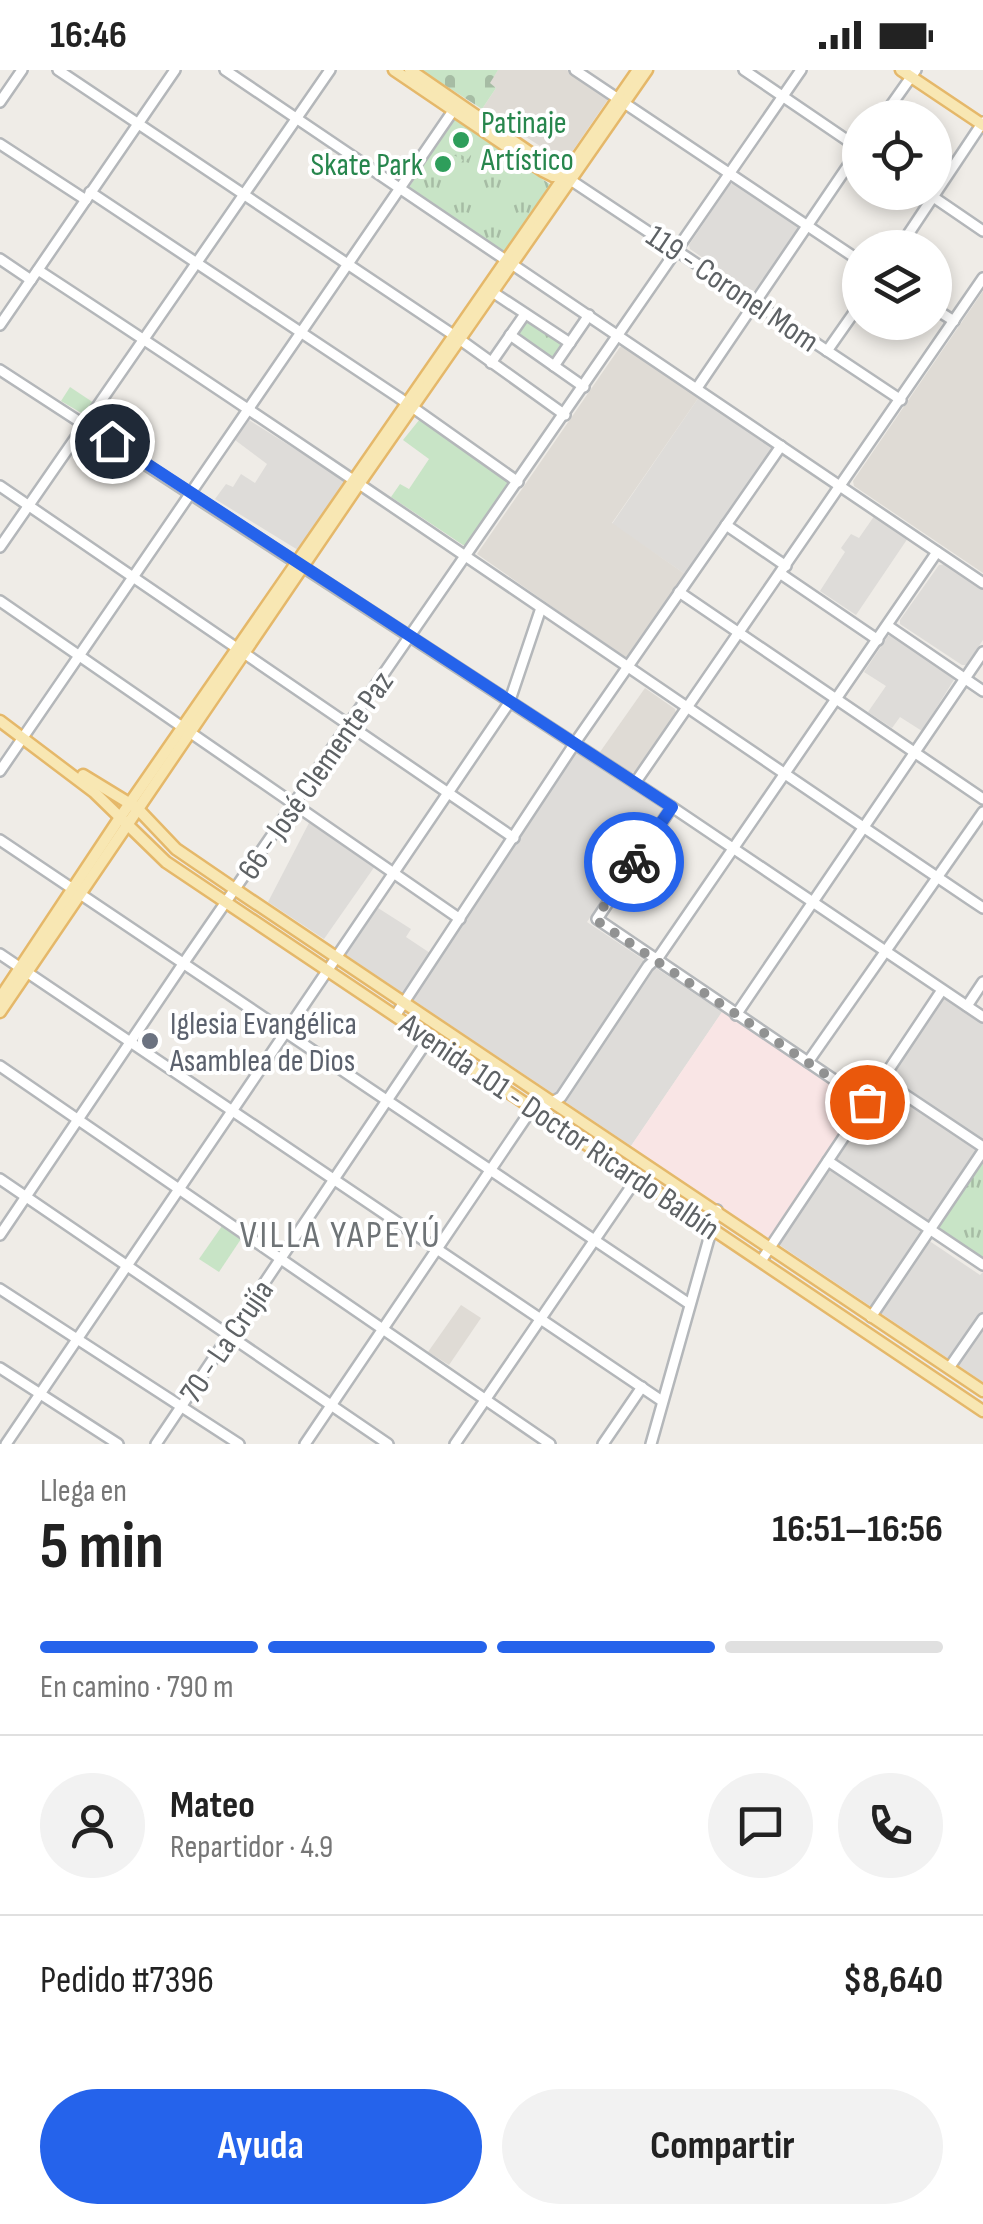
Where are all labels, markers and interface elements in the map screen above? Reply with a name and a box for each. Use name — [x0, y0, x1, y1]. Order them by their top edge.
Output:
text: 16:46 — [50, 13, 127, 58]
map controls — [842, 100, 952, 340]
button: locate — [842, 100, 952, 210]
place label: Patinaje Artístico — [480, 104, 574, 180]
marker: Patinaje Artístico — [450, 129, 472, 151]
place label: Skate Park — [310, 146, 423, 185]
marker: Skate Park — [432, 153, 454, 175]
street label: 119 - Coronel Mom — [639, 217, 826, 361]
button: layers — [842, 230, 952, 340]
pin — [70, 399, 155, 484]
icon: home — [85, 414, 140, 469]
street label: 66 - José Clemente Paz — [230, 664, 403, 888]
courier — [584, 812, 684, 912]
icon: bike — [607, 835, 662, 890]
place label: Iglesia Evangélica Asamblea de Dios — [169, 1005, 357, 1081]
street label: Avenida 101 - Doctor Ricardo Balbín — [391, 1005, 727, 1249]
marker: Iglesia Evangélica Asamblea de Dios — [139, 1030, 161, 1052]
pin — [825, 1060, 910, 1145]
icon: bag — [840, 1075, 895, 1130]
district label: VILLA YAPEYÚ — [240, 1213, 442, 1258]
street label: 70 - La Crujía — [172, 1273, 283, 1411]
text: Llega en — [40, 1472, 127, 1511]
text: 16:51–16:56 — [772, 1507, 943, 1552]
text: 5 min — [40, 1509, 164, 1587]
text: En camino · 790 m — [40, 1668, 234, 1707]
button: person — [40, 1773, 145, 1878]
button: chat — [708, 1773, 813, 1878]
button: phone — [838, 1773, 943, 1878]
text: Mateo — [170, 1783, 255, 1828]
text: Repartidor · 4.9 — [170, 1828, 333, 1867]
text: Pedido #7396 — [40, 1958, 214, 2003]
text: $8,640 — [843, 1958, 943, 2003]
button: Ayuda — [40, 2089, 482, 2204]
button: Compartir — [502, 2089, 943, 2204]

